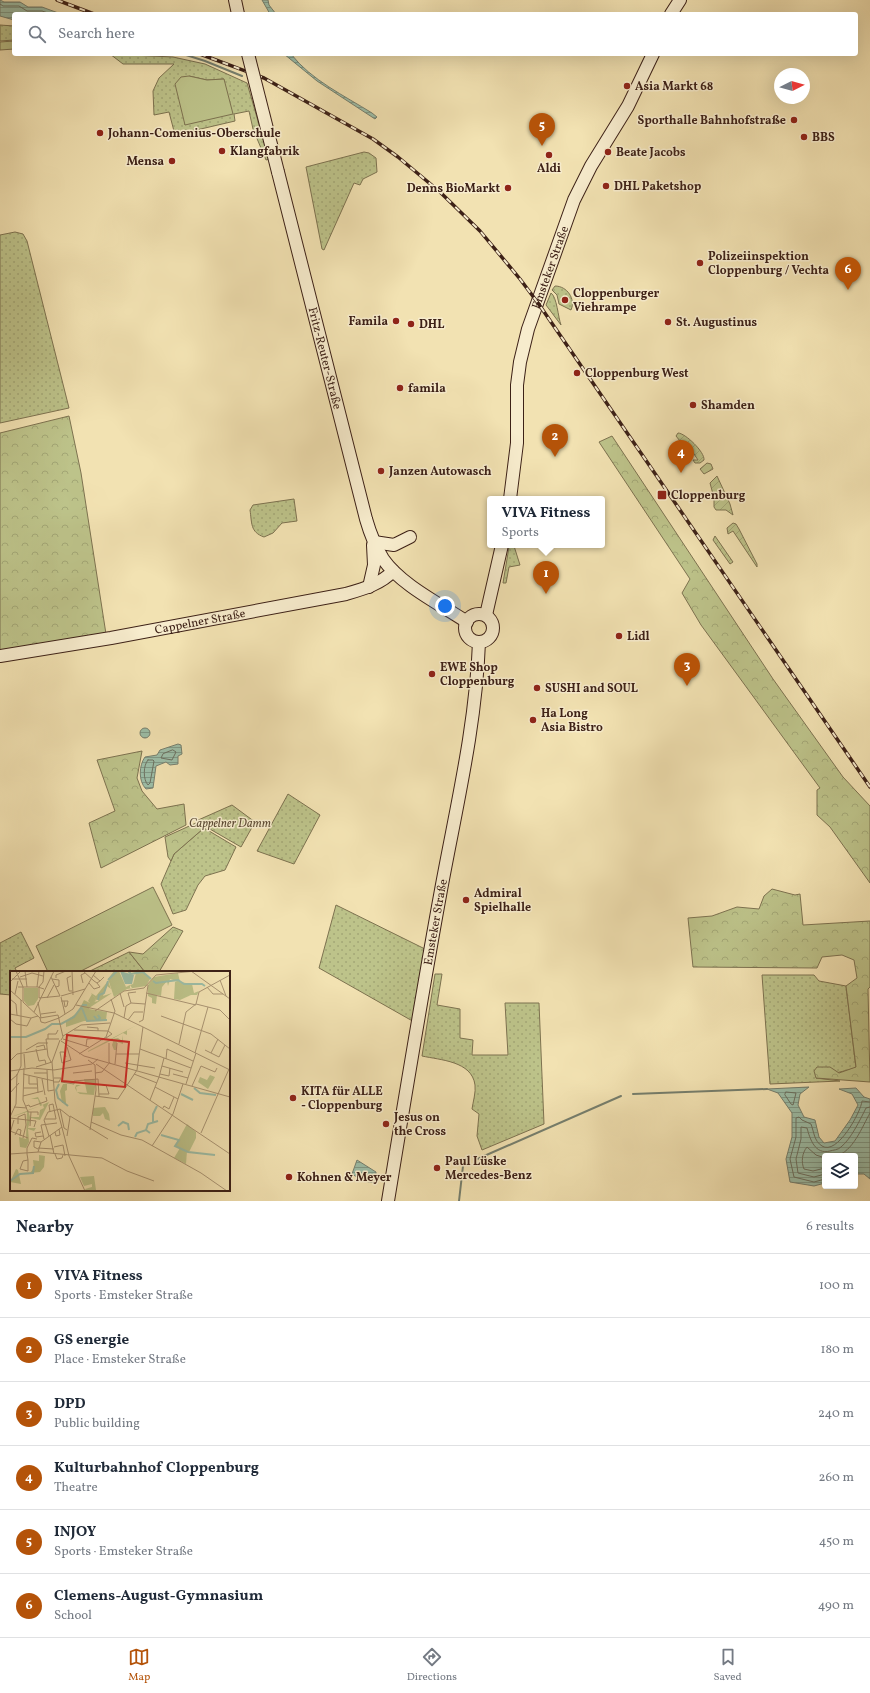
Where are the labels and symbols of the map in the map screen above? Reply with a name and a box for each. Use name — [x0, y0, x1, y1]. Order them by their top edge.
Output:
north arrow — [774, 68, 810, 104]
place label: Asia Markt 68 — [635, 79, 713, 95]
marker: Asia Markt 68 — [622, 81, 632, 91]
pin: 5 — [529, 113, 555, 146]
place label: Sporthalle Bahnhofstraße — [638, 113, 786, 129]
marker: Sporthalle Bahnhofstraße — [789, 115, 799, 125]
place label: Johann-Comenius-Oberschule — [107, 126, 281, 142]
marker: Johann-Comenius-Oberschule — [95, 128, 105, 138]
place label: BBS — [812, 130, 835, 146]
marker: BBS — [799, 132, 809, 142]
place label: Klangfabrik — [230, 144, 300, 160]
place label: Beate Jacobs — [616, 145, 686, 161]
marker: Klangfabrik — [217, 146, 227, 156]
marker: Beate Jacobs — [603, 147, 613, 157]
marker: Aldi — [544, 150, 554, 160]
place label: Mensa — [126, 154, 164, 170]
marker: Mensa — [167, 156, 177, 166]
place label: Aldi — [537, 161, 561, 177]
place label: DHL Paketshop — [614, 179, 702, 195]
place label: Denns BioMarkt — [407, 181, 500, 197]
marker: DHL Paketshop — [601, 181, 611, 191]
marker: Denns BioMarkt — [503, 183, 513, 193]
street label: Emsteker Straße — [529, 224, 573, 311]
place label: Polizeiinspektion Cloppenburg / Vechta — [708, 249, 829, 279]
pin: 6 — [835, 257, 861, 290]
marker: Polizeiinspektion Cloppenburg / Vechta — [695, 258, 705, 268]
place label: Cloppenburger Viehrampe — [573, 286, 660, 316]
marker: Cloppenburger Viehrampe — [560, 295, 570, 305]
street label: Fritz-Reuter-Straße — [304, 305, 345, 411]
place label: Famila — [349, 314, 388, 330]
place label: St. Augustinus — [676, 315, 758, 331]
marker: Famila — [391, 316, 401, 326]
place label: DHL — [419, 317, 445, 333]
marker: St. Augustinus — [663, 317, 673, 327]
marker: DHL — [406, 319, 416, 329]
place label: Cloppenburg West — [585, 366, 689, 382]
marker: Cloppenburg West — [572, 368, 582, 378]
place label: famila — [408, 381, 446, 397]
marker: famila — [395, 383, 405, 393]
place label: Shamden — [701, 398, 755, 414]
marker: Shamden — [688, 400, 698, 410]
pin: 2 — [542, 424, 568, 457]
pin: 4 — [668, 440, 694, 473]
place label: Janzen Autowasch — [388, 464, 492, 480]
marker: Janzen Autowasch — [376, 466, 386, 476]
place label: Cloppenburg — [671, 488, 746, 504]
marker: Cloppenburg — [656, 489, 668, 501]
pin: 1 — [533, 561, 559, 594]
your location — [435, 596, 455, 616]
street label: Cappelner Straße — [154, 606, 247, 639]
place label: Lidl — [627, 629, 650, 645]
marker: Lidl — [614, 631, 624, 641]
pin: 3 — [674, 653, 700, 686]
place label: EWE Shop Cloppenburg — [440, 660, 515, 690]
marker: EWE Shop Cloppenburg — [427, 669, 437, 679]
place label: SUSHI and SOUL — [545, 681, 639, 697]
marker: SUSHI and SOUL — [532, 683, 542, 693]
place label: Ha Long Asia Bistro — [541, 706, 603, 736]
marker: Ha Long Asia Bistro — [528, 715, 538, 725]
park label: Cappelner Damm — [189, 816, 271, 832]
street label: Emsteker Straße — [421, 878, 452, 967]
place label: Admiral Spielhalle — [474, 886, 531, 916]
marker: Admiral Spielhalle — [461, 895, 471, 905]
inset map — [10, 971, 230, 1191]
place label: KITA für ALLE - Cloppenburg — [301, 1084, 383, 1114]
marker: KITA für ALLE - Cloppenburg — [288, 1093, 298, 1103]
place label: Jesus on the Cross — [393, 1110, 447, 1140]
marker: Jesus on the Cross — [381, 1119, 391, 1129]
place label: Paul Lüske Mercedes-Benz — [445, 1154, 532, 1184]
marker: Paul Lüske Mercedes-Benz — [432, 1163, 442, 1173]
place label: Kohnen & Meyer — [297, 1170, 392, 1186]
marker: Kohnen & Meyer — [284, 1172, 294, 1182]

